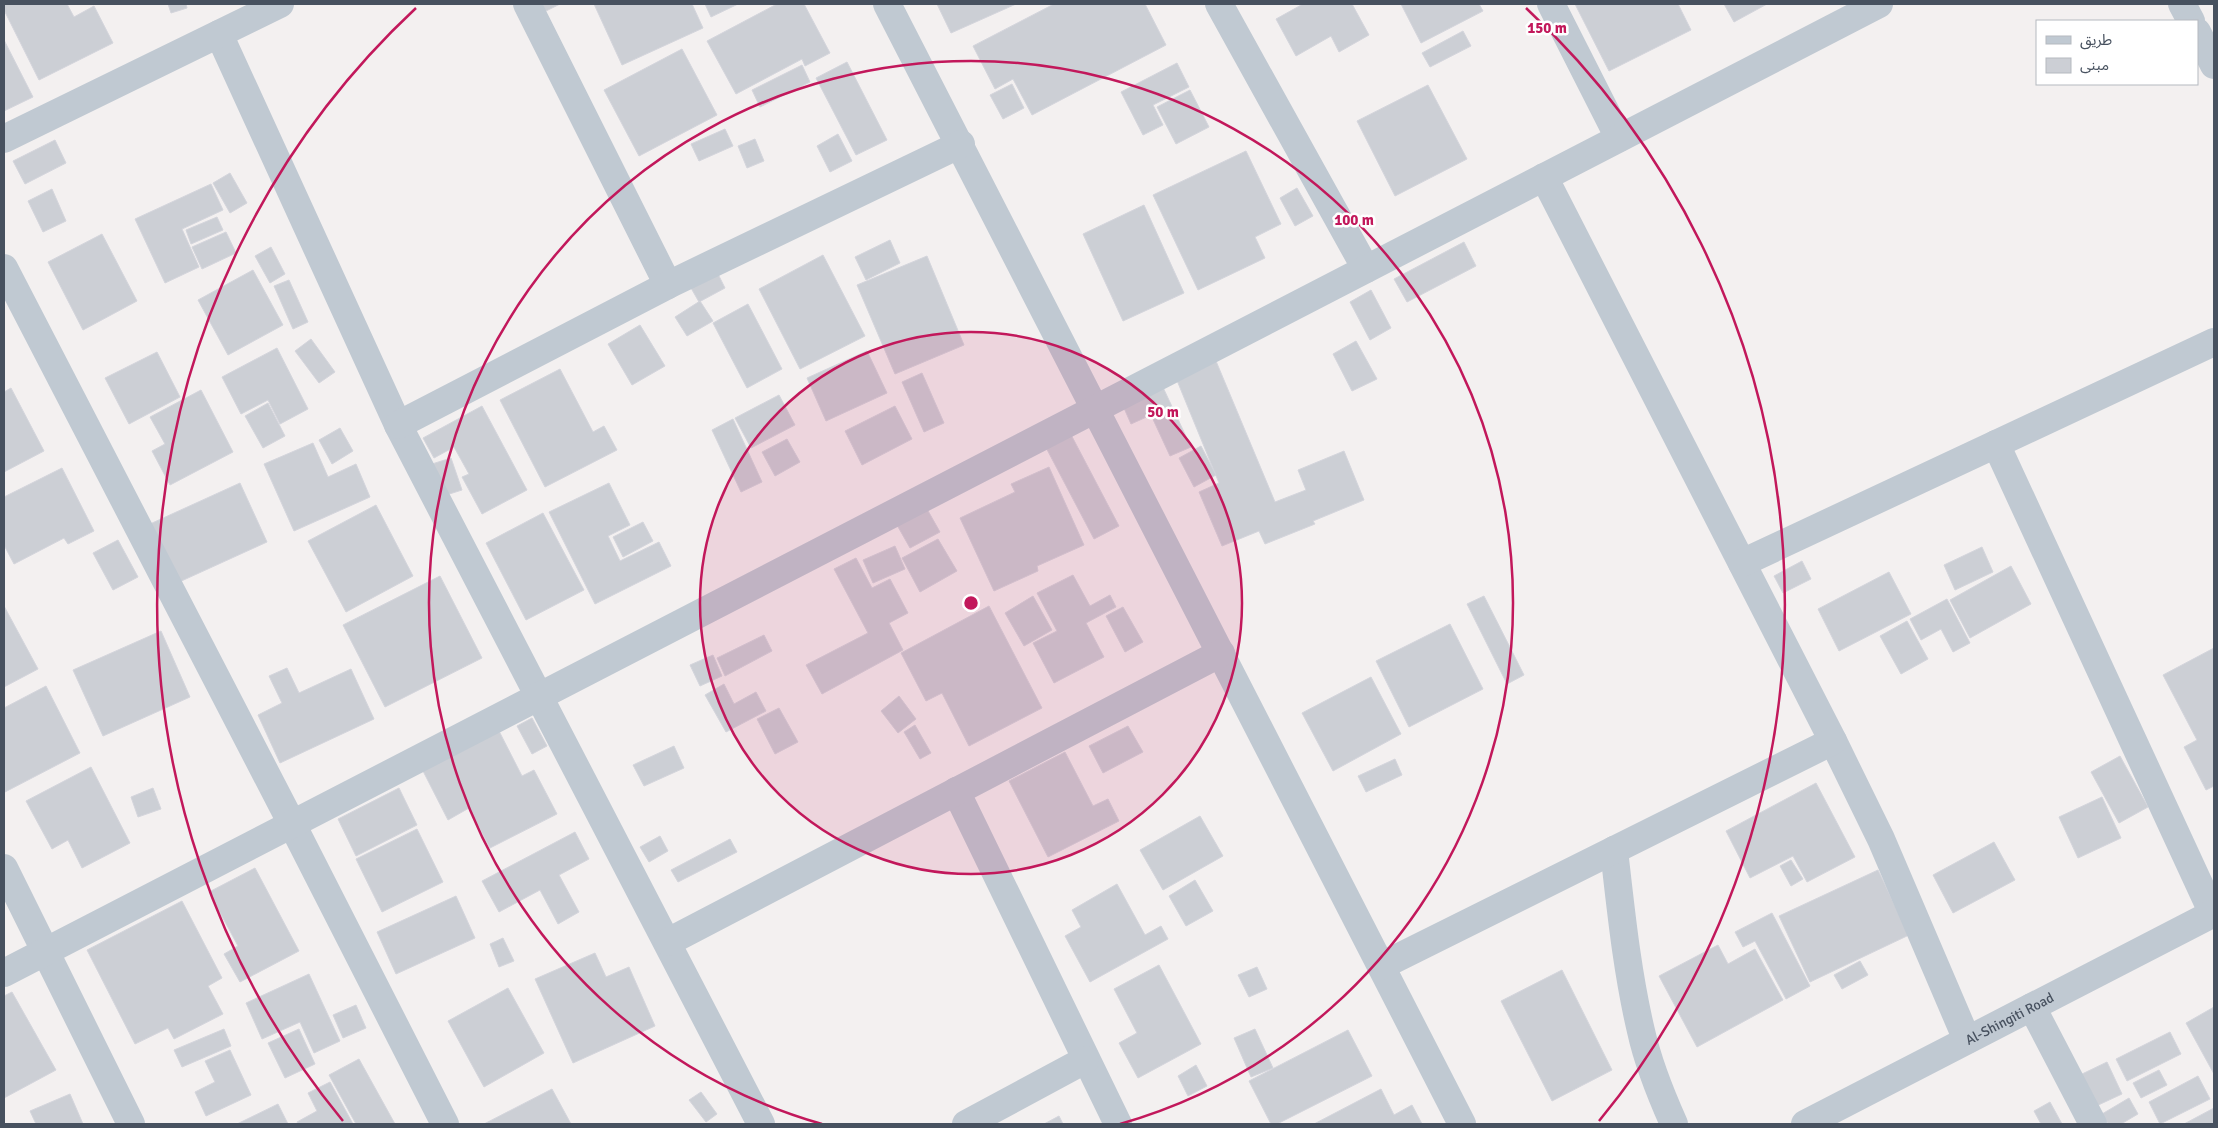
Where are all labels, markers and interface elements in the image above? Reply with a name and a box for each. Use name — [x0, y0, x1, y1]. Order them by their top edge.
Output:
text: 150 m — [1527, 19, 1567, 37]
legend — [2036, 20, 2198, 85]
text: طريق — [2080, 31, 2112, 50]
text: مبنى — [2080, 56, 2109, 74]
text: 100 m — [1334, 211, 1374, 229]
text: 50 m — [1147, 403, 1179, 421]
centre of rings — [962, 594, 980, 612]
street label: Al-Shingiti Road — [1962, 989, 2056, 1048]

